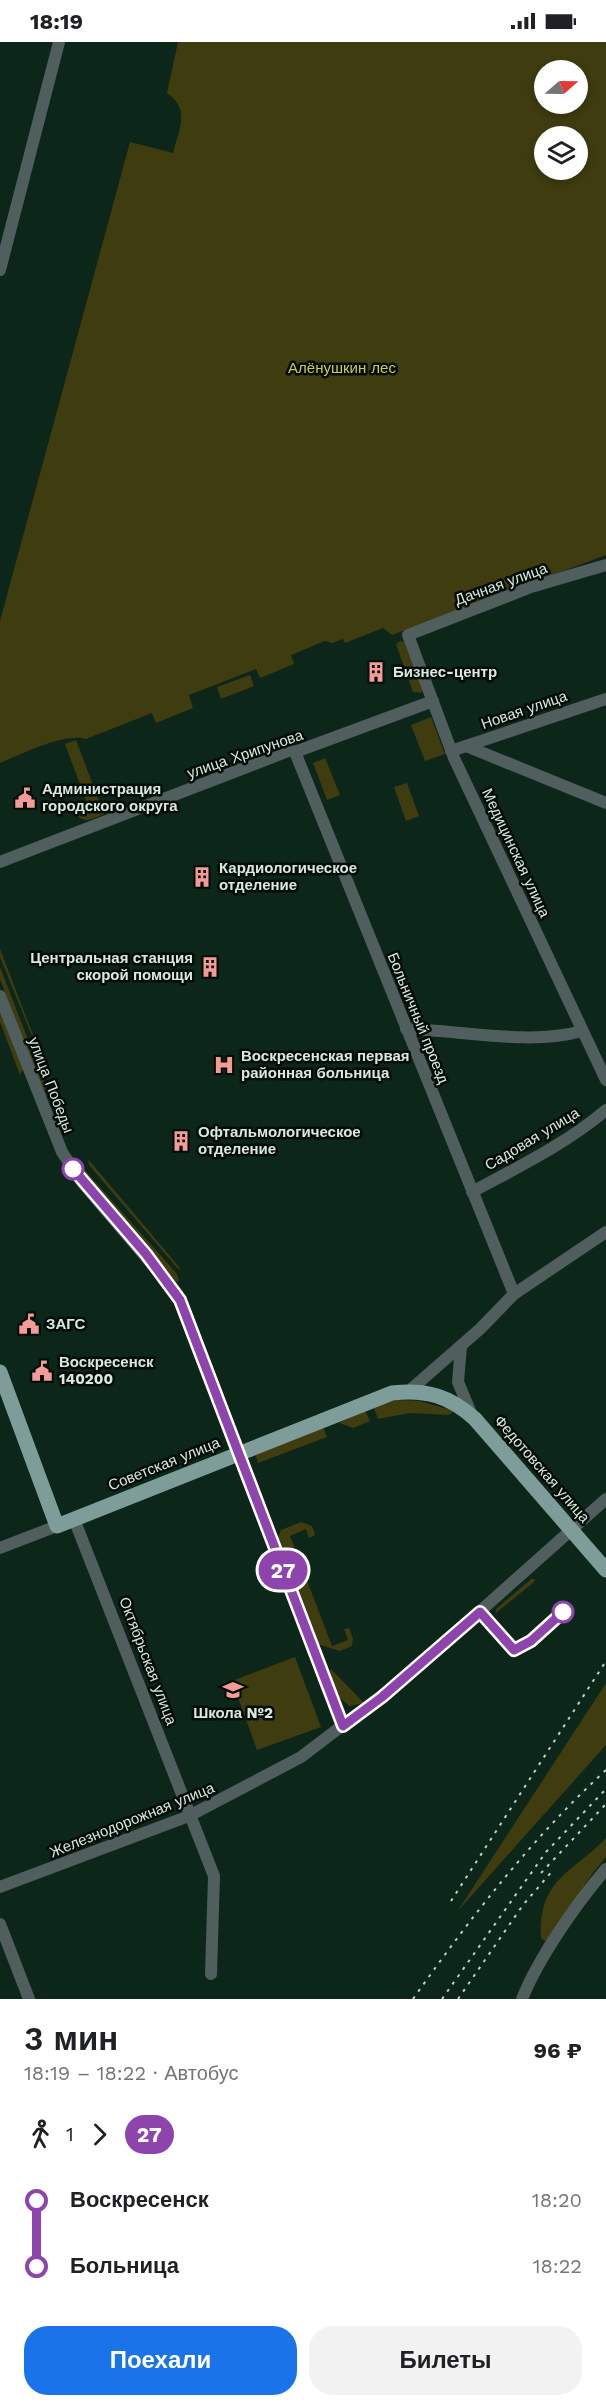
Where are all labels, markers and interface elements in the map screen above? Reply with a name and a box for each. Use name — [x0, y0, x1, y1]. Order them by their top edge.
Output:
text: 18:19 — [30, 9, 83, 34]
north arrow — [534, 60, 588, 114]
map controls — [534, 60, 588, 180]
button: layers — [534, 126, 588, 180]
park label: Алёнушкин лес — [288, 359, 396, 377]
street label: Дачная улица — [452, 559, 550, 609]
building icon: Бизнес-центр — [364, 660, 388, 684]
place label: Бизнес-центр — [393, 663, 497, 681]
street label: Новая улица — [479, 687, 570, 733]
street label: улица Хрипунова — [185, 726, 306, 782]
place label: Администрация городского округа — [42, 780, 178, 815]
public building icon: Администрация городского округа — [13, 786, 37, 810]
street label: Медицинская улица — [478, 786, 554, 921]
place label: Кардиологическое отделение — [219, 859, 357, 894]
building icon: Кардиологическое отделение — [190, 865, 214, 889]
place label: Центральная станция скорой помощи — [30, 949, 193, 984]
street label: Больничный проезд — [384, 950, 453, 1086]
building icon: Центральная станция скорой помощи — [198, 955, 222, 979]
street label: улица Победы — [24, 1034, 78, 1136]
place label: Воскресенская первая районная больница — [241, 1047, 410, 1082]
hospital icon: Воскресенская первая районная больница — [212, 1053, 236, 1077]
street label: Садовая улица — [481, 1103, 583, 1174]
place label: Офтальмологическое отделение — [198, 1123, 361, 1158]
building icon: Офтальмологическое отделение — [169, 1129, 193, 1153]
unlabelled marker — [62, 1158, 84, 1180]
public building icon: ЗАГС — [17, 1312, 41, 1336]
place label: ЗАГС — [46, 1315, 86, 1333]
place label: Воскресенск 140200 — [59, 1353, 154, 1388]
public building icon: Воскресенск 140200 — [30, 1359, 54, 1383]
street label: Федотовская улица — [491, 1412, 594, 1527]
street label: Советская улица — [106, 1433, 223, 1495]
line badge: 27 — [256, 1550, 310, 1589]
text: 27 — [271, 1558, 295, 1583]
street label: Октябрьская улица — [115, 1595, 181, 1728]
unlabelled marker — [552, 1601, 574, 1623]
school or university icon: Школа №2 — [221, 1678, 245, 1702]
place label: Школа №2 — [193, 1704, 273, 1722]
street label: Железнодорожная улица — [47, 1778, 218, 1861]
text: 3 мин — [24, 2019, 118, 2058]
text: 96 ₽ — [533, 2038, 582, 2063]
text: 18:19 – 18:22 · Автобус — [24, 2061, 239, 2085]
icon: walk — [24, 2118, 57, 2151]
icon: forward — [83, 2118, 116, 2151]
text: 1 — [66, 2122, 74, 2146]
text: 27 — [137, 2122, 162, 2147]
text: Воскресенск — [70, 2187, 209, 2212]
text: 18:20 — [532, 2188, 582, 2212]
text: Больница — [70, 2253, 179, 2278]
text: 18:22 — [533, 2254, 582, 2278]
button: Поехали — [24, 2326, 297, 2395]
button: Билеты — [309, 2326, 582, 2395]

